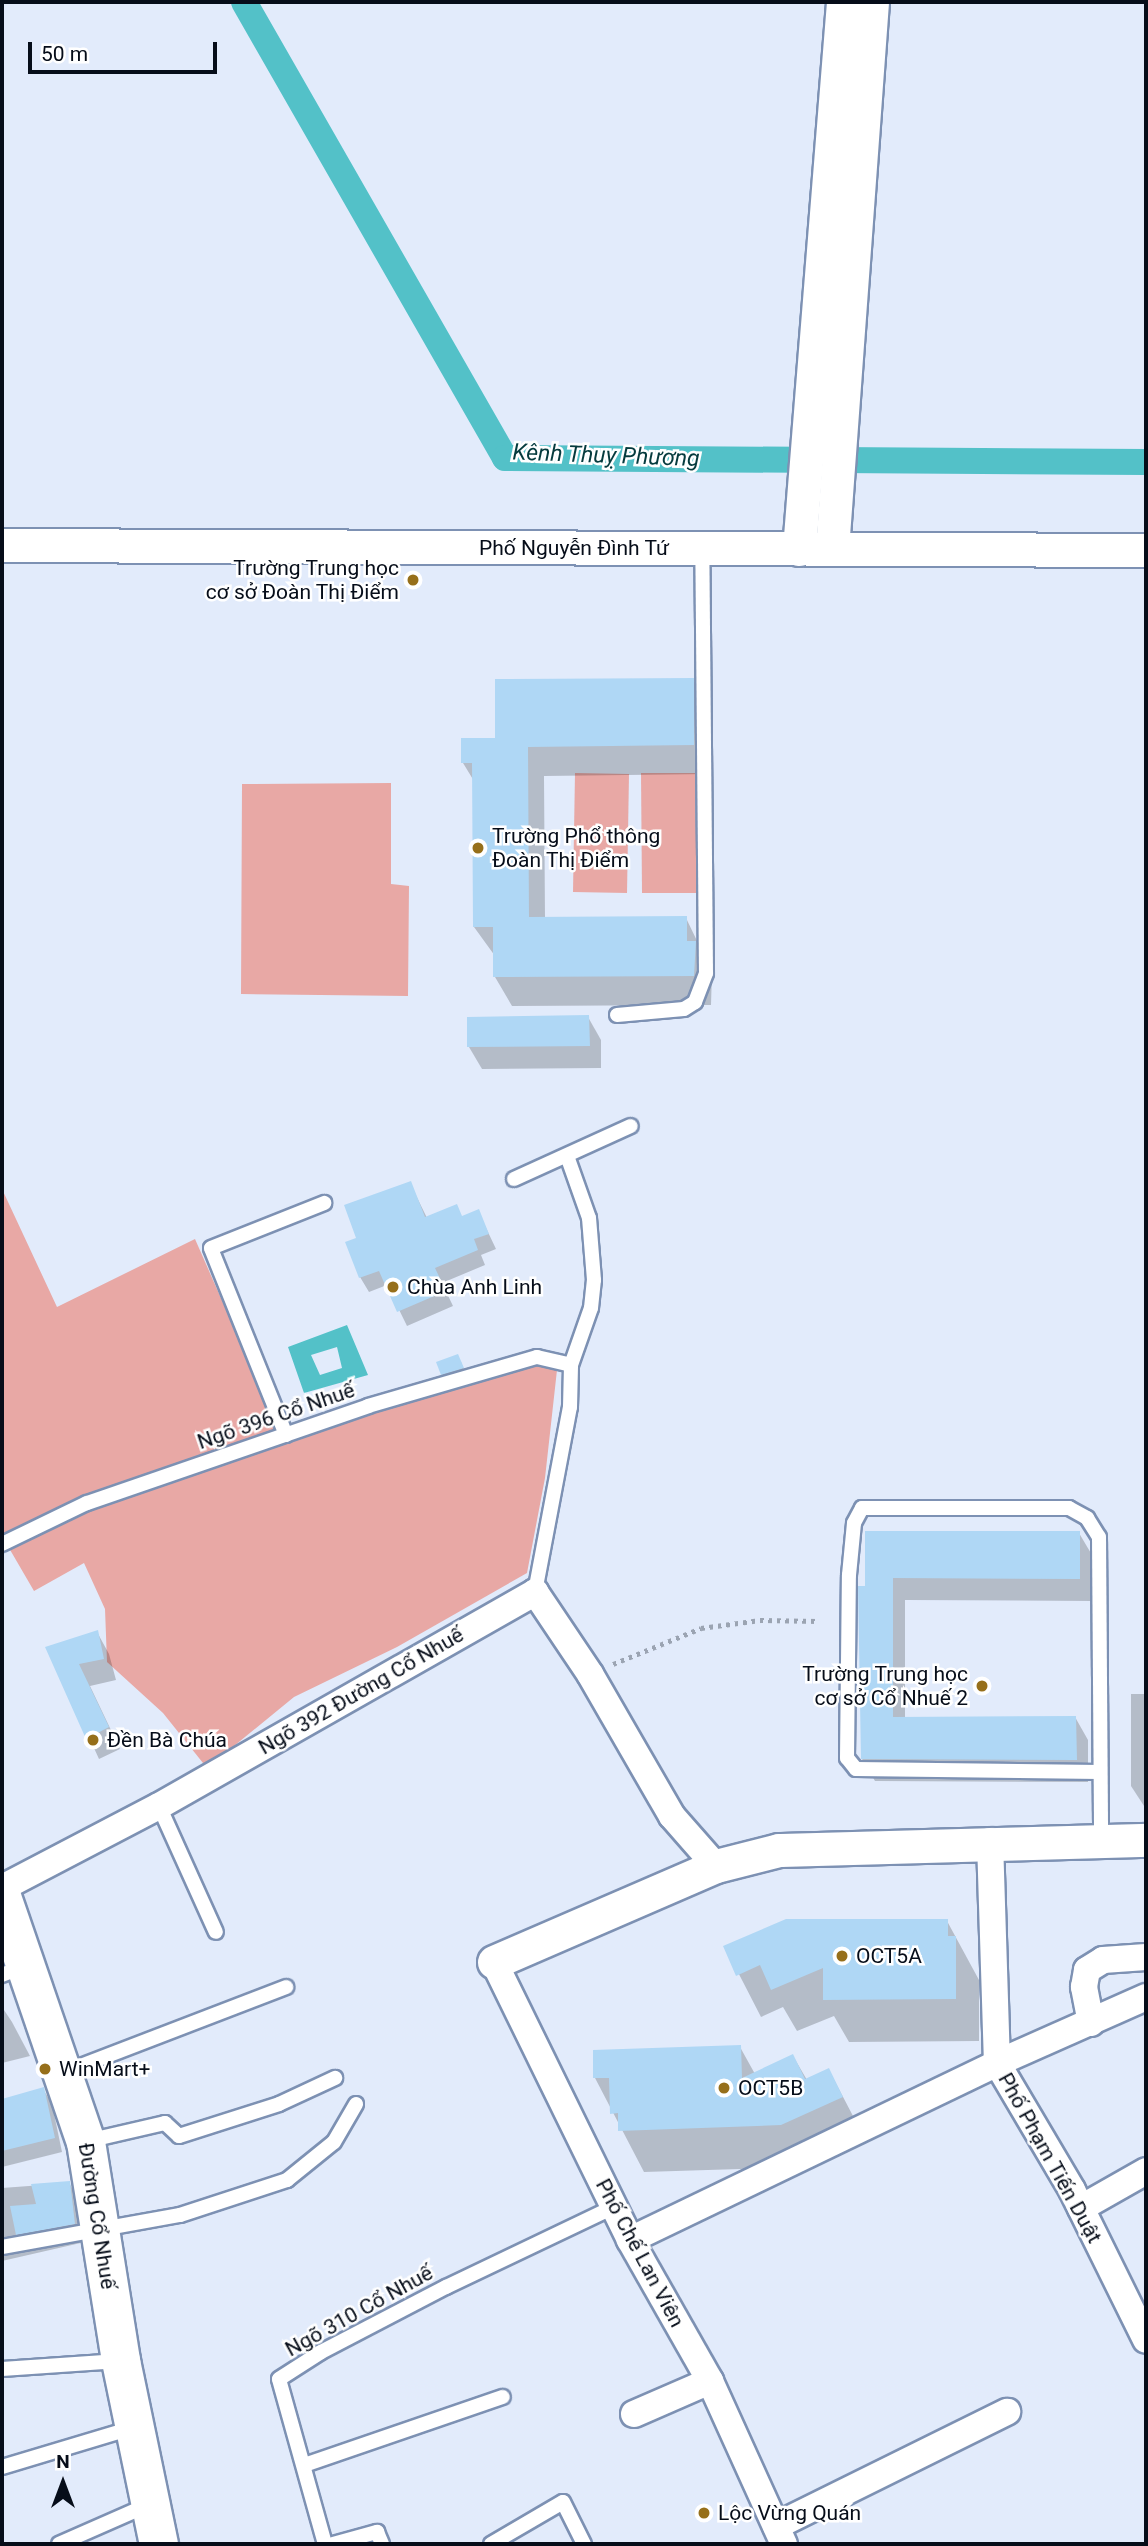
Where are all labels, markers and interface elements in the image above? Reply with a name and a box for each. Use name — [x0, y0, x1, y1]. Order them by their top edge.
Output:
scale bar — [32, 28, 220, 72]
text: 50 m — [41, 42, 88, 66]
water label: Kênh Thuỵ Phương — [512, 439, 700, 473]
street label: Phố Nguyễn Đình Tứ — [479, 535, 669, 561]
place label: Trường Trung học cơ sở Đoàn Thị Điểm — [205, 555, 399, 605]
marker: Trường Trung học cơ sở Đoàn Thị Điểm — [405, 572, 421, 588]
place label: Trường Phổ thông Đoàn Thị Điểm — [492, 823, 660, 873]
marker: Trường Phổ thông Đoàn Thị Điểm — [470, 840, 486, 856]
place label: Chùa Anh Linh — [407, 1274, 542, 1300]
marker: Chùa Anh Linh — [385, 1279, 401, 1295]
street label: Ngõ 396 Cổ Nhuế — [194, 1377, 358, 1455]
street label: Ngõ 392 Đường Cổ Nhuế — [254, 1622, 468, 1760]
place label: Trường Trung học cơ sở Cổ Nhuế 2 — [802, 1661, 968, 1711]
marker: Trường Trung học cơ sở Cổ Nhuế 2 — [974, 1678, 990, 1694]
place label: Đền Bà Chúa — [107, 1727, 227, 1753]
marker: Đền Bà Chúa — [85, 1732, 101, 1748]
place label: OCT5A — [856, 1943, 922, 1969]
marker: OCT5A — [834, 1948, 850, 1964]
place label: WinMart+ — [59, 2056, 151, 2082]
marker: WinMart+ — [37, 2061, 53, 2077]
street label: Phố Phạm Tiến Duật — [993, 2068, 1107, 2248]
place label: OCT5B — [738, 2075, 803, 2101]
marker: OCT5B — [716, 2080, 732, 2096]
street label: Đường Cổ Nhuế — [73, 2141, 121, 2291]
street label: Phố Chế Lan Viên — [590, 2175, 690, 2331]
street label: Ngõ 310 Cổ Nhuế — [281, 2260, 437, 2362]
north arrow — [28, 2448, 98, 2518]
text: N — [56, 2450, 70, 2473]
place label: Lộc Vừng Quán — [718, 2500, 861, 2526]
marker: Lộc Vừng Quán — [696, 2505, 712, 2521]

